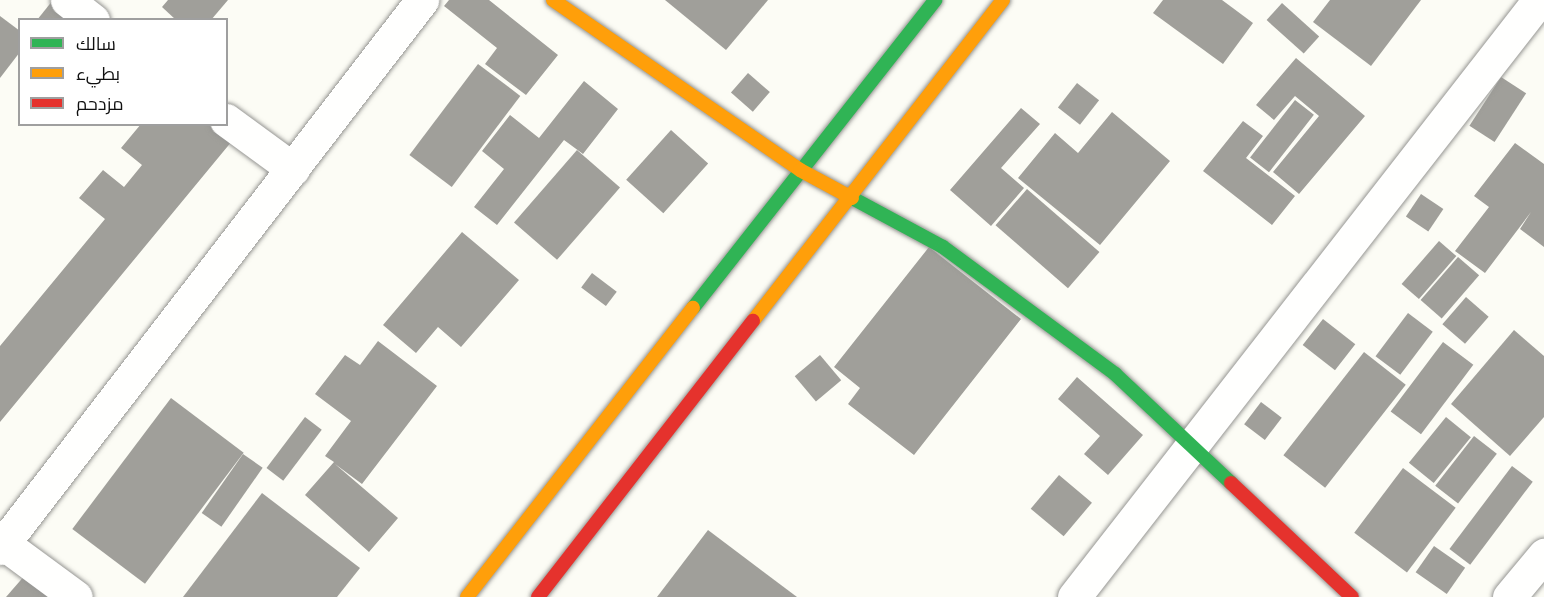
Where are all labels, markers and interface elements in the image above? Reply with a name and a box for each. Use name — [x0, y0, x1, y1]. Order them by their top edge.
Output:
legend — [18, 18, 228, 126]
text: سالك — [76, 34, 116, 54]
text: بطيء — [76, 64, 120, 84]
text: مزدحم — [76, 94, 124, 114]

